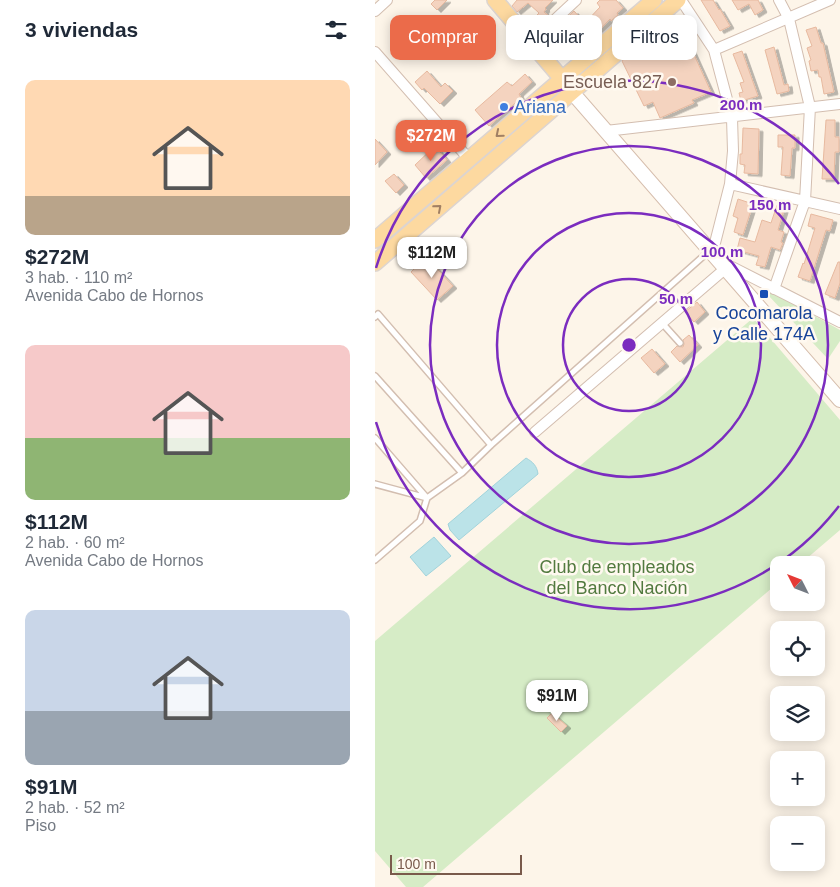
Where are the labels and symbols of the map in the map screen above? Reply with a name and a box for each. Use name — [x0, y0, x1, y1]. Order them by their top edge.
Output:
place label: Escuela 827 — [563, 72, 662, 92]
marker: Escuela 827 — [666, 76, 678, 88]
text: 200 m — [720, 96, 762, 113]
place label: Ariana — [514, 97, 567, 117]
marker: Ariana — [498, 101, 510, 113]
pin: $272M — [396, 120, 466, 162]
one-way arrow — [495, 128, 504, 137]
text: 150 m — [749, 196, 791, 213]
one-way arrow — [433, 205, 442, 214]
pin: $112M — [397, 236, 467, 279]
text: 100 m — [701, 243, 743, 260]
marker: Cocomarola y Calle 174A — [758, 288, 770, 300]
text: 50 m — [659, 290, 693, 307]
place label: Cocomarola y Calle 174A — [713, 303, 815, 344]
centre of rings — [620, 336, 638, 354]
north arrow — [770, 556, 825, 611]
park label: Club de empleados del Banco Nación — [539, 557, 695, 598]
pin: $91M — [527, 680, 587, 722]
scale bar — [390, 852, 523, 875]

